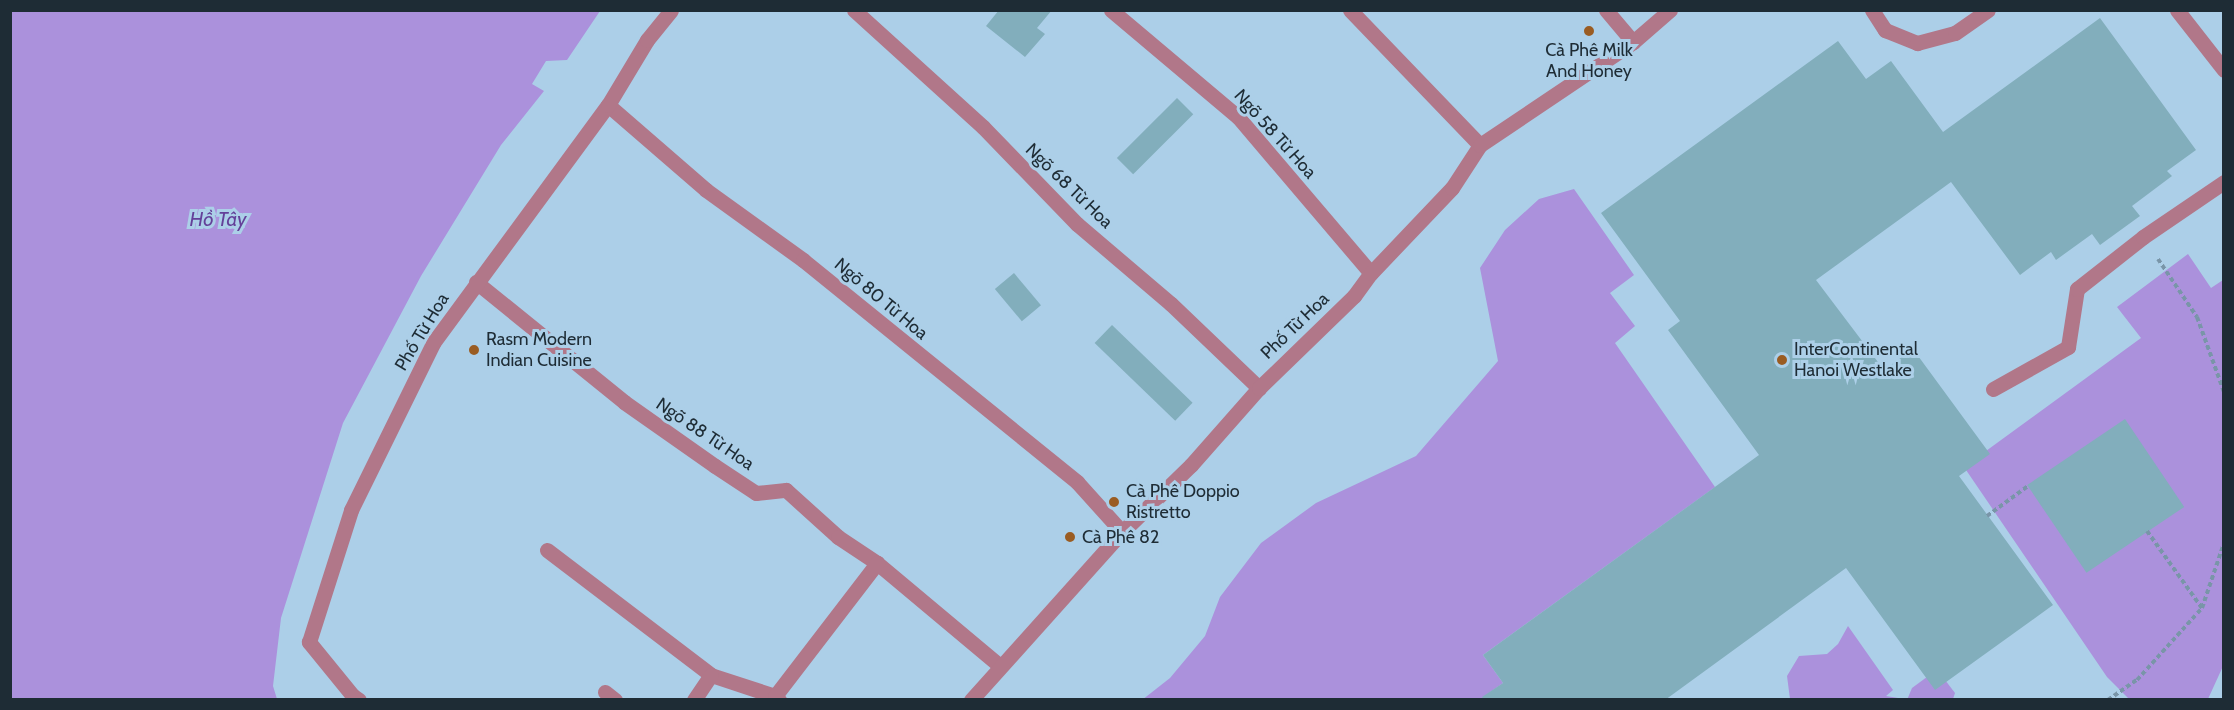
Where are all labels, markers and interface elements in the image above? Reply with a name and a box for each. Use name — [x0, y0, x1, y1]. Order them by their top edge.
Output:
marker: Cà Phê Milk And Honey — [1582, 24, 1596, 38]
place label: Cà Phê Milk And Honey — [1545, 40, 1633, 82]
street label: Ngõ 58 Từ Hoa — [1229, 85, 1321, 183]
street label: Ngõ 68 Từ Hoa — [1021, 139, 1117, 233]
water label: Hồ Tây — [190, 207, 246, 231]
street label: Ngõ 80 Từ Hoa — [830, 254, 932, 344]
street label: Phố Từ Hoa — [1256, 288, 1334, 364]
street label: Phố Từ Hoa — [390, 289, 454, 375]
place label: Rasm Modern Indian Cuisine — [486, 329, 592, 372]
place label: InterContinental Hanoi Westlake — [1794, 339, 1918, 382]
marker: Rasm Modern Indian Cuisine — [467, 343, 481, 357]
marker: InterContinental Hanoi Westlake — [1775, 353, 1789, 367]
street label: Ngõ 88 Từ Hoa — [652, 393, 758, 475]
place label: Cà Phê Doppio Ristretto — [1126, 481, 1240, 524]
marker: Cà Phê Doppio Ristretto — [1107, 495, 1121, 509]
place label: Cà Phê 82 — [1082, 526, 1159, 548]
marker: Cà Phê 82 — [1063, 530, 1077, 544]

